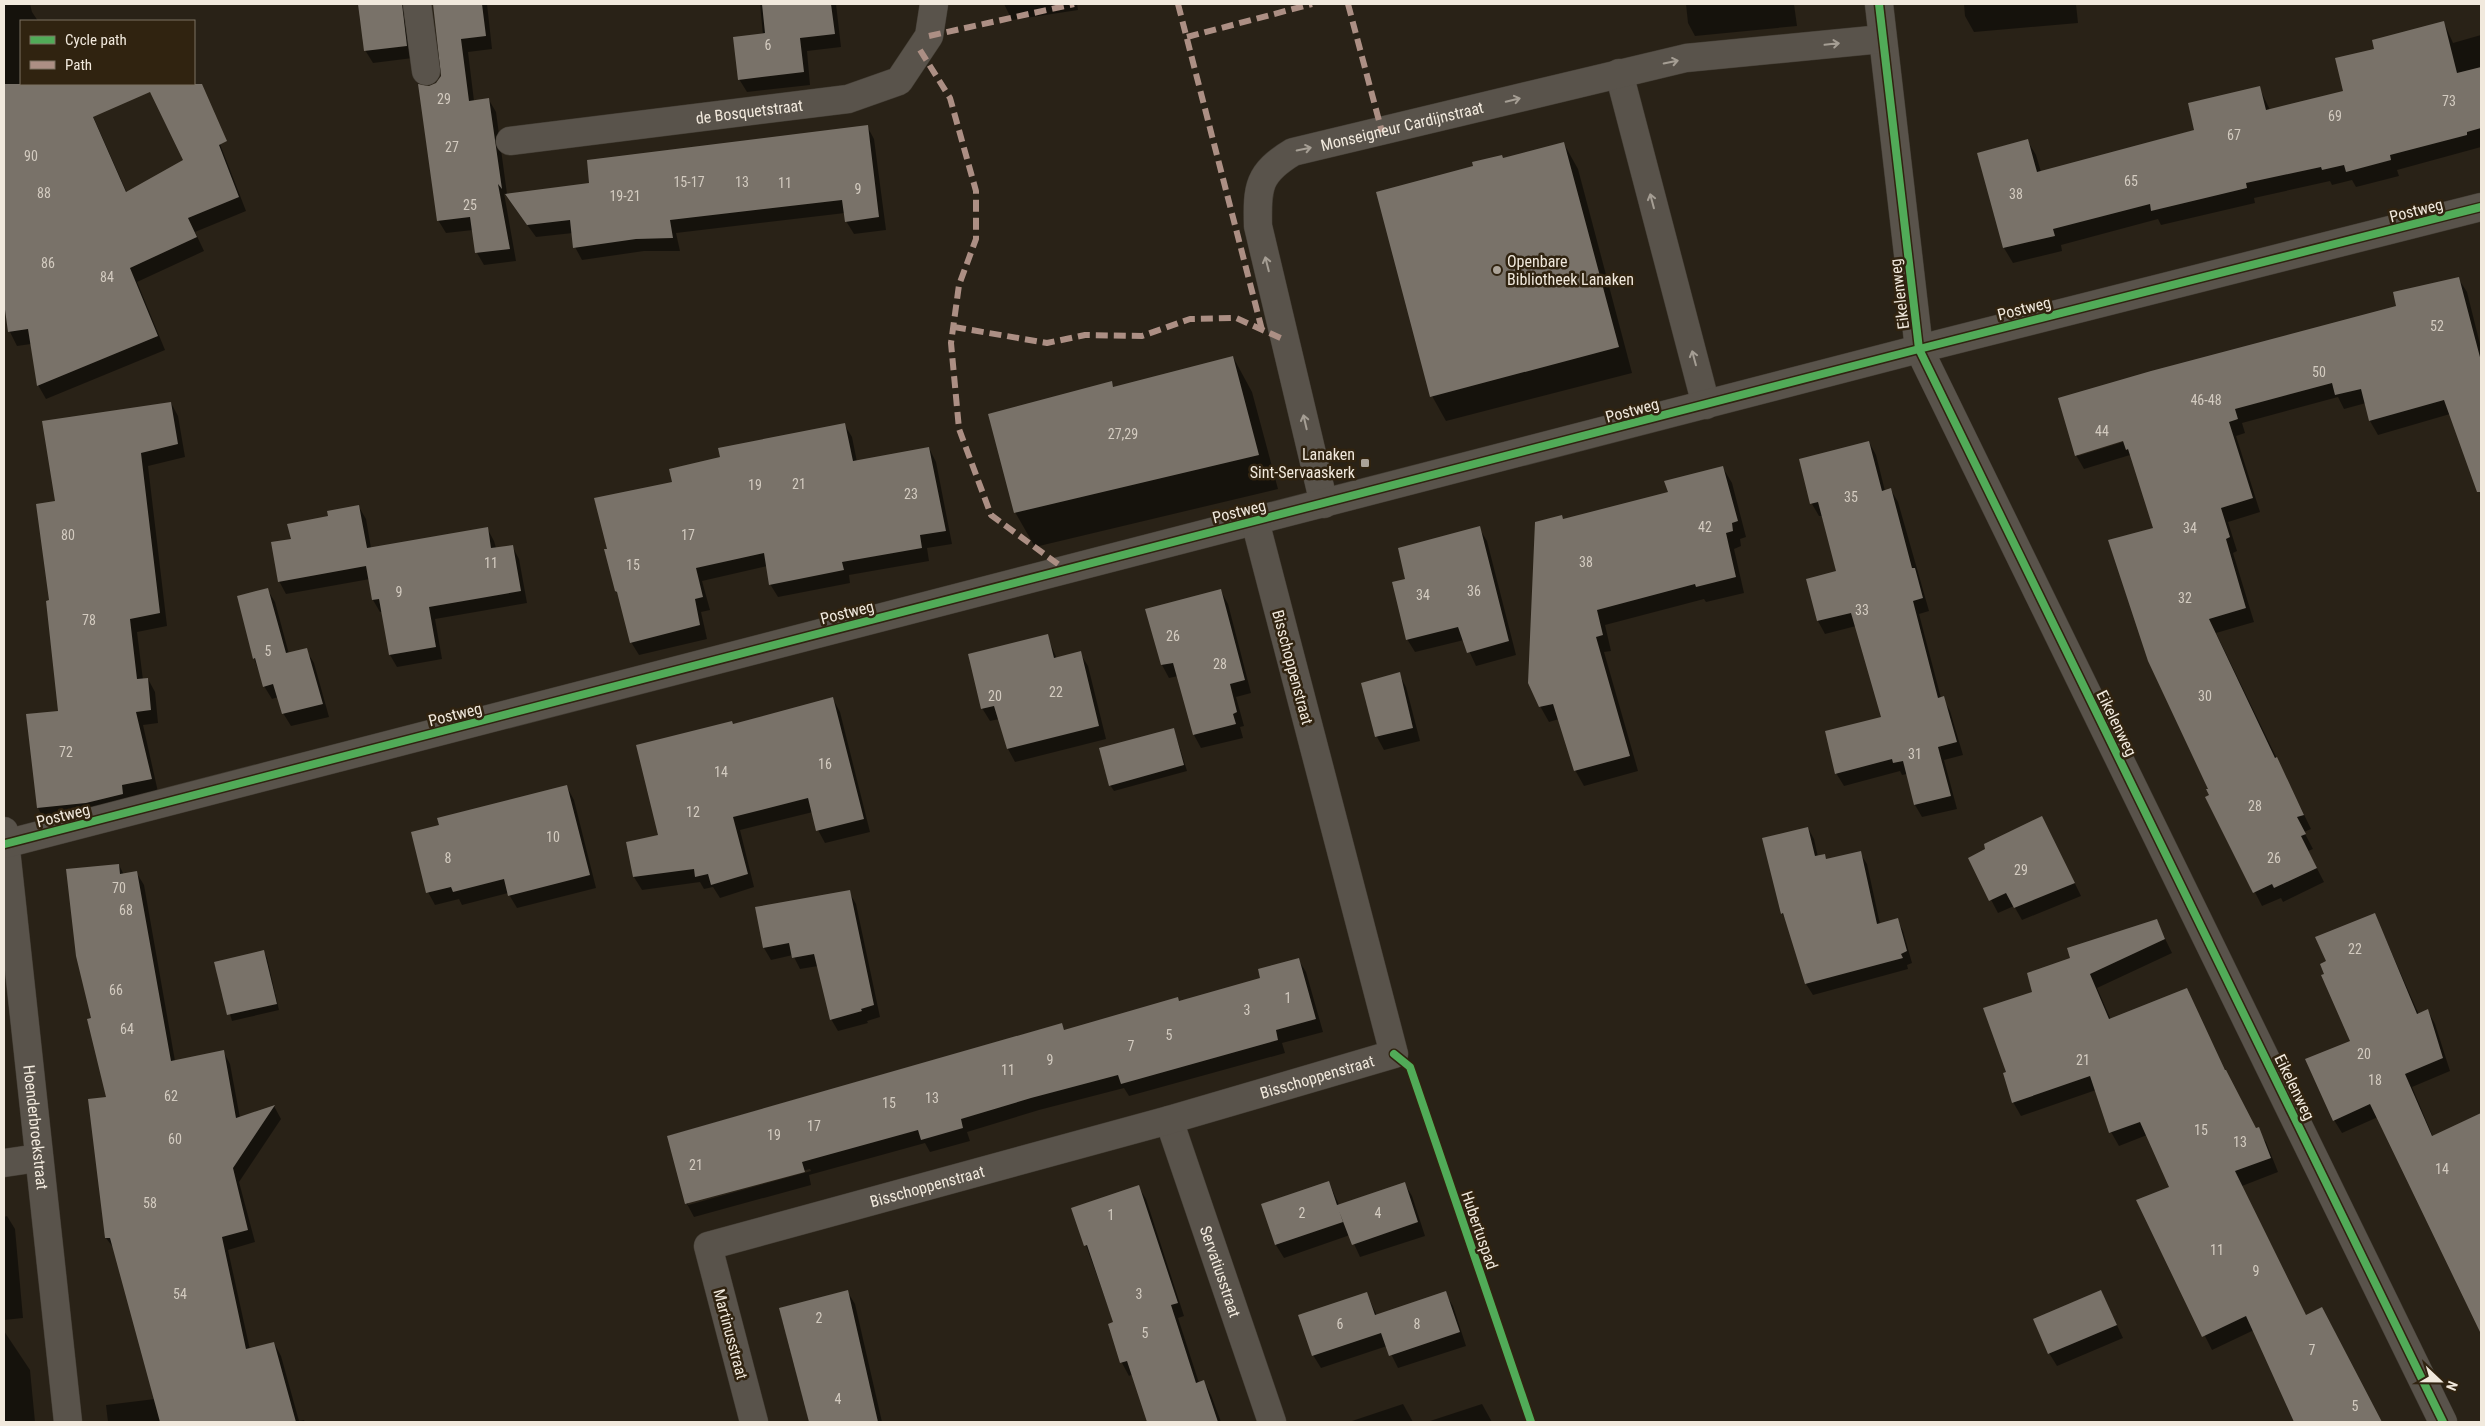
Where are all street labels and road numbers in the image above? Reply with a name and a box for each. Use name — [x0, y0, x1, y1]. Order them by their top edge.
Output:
street label: de Bosquetstraat — [695, 96, 804, 128]
street label: Monseigneur Cardijnstraat — [1319, 98, 1486, 155]
street label: Postweg — [2387, 195, 2445, 226]
street label: Eikelenweg — [1886, 258, 1913, 330]
street label: Postweg — [1995, 293, 2053, 324]
street label: Postweg — [1603, 394, 1661, 427]
street label: Postweg — [1210, 496, 1268, 527]
street label: Postweg — [818, 597, 876, 628]
street label: Bisschoppenstraat — [1268, 608, 1317, 727]
street label: Eikelenweg — [2092, 687, 2141, 759]
street label: Postweg — [426, 699, 484, 730]
street label: Postweg — [34, 800, 92, 831]
street label: Bisschoppenstraat — [1258, 1051, 1377, 1103]
street label: Eikelenweg — [2270, 1051, 2319, 1123]
street label: Hoenderbroekstraat — [19, 1064, 52, 1191]
street label: Bisschoppenstraat — [868, 1162, 987, 1211]
street label: Hubertuspad — [1457, 1189, 1502, 1272]
street label: Servatiusstraat — [1196, 1223, 1245, 1320]
street label: Martinusstraat — [709, 1287, 752, 1382]

